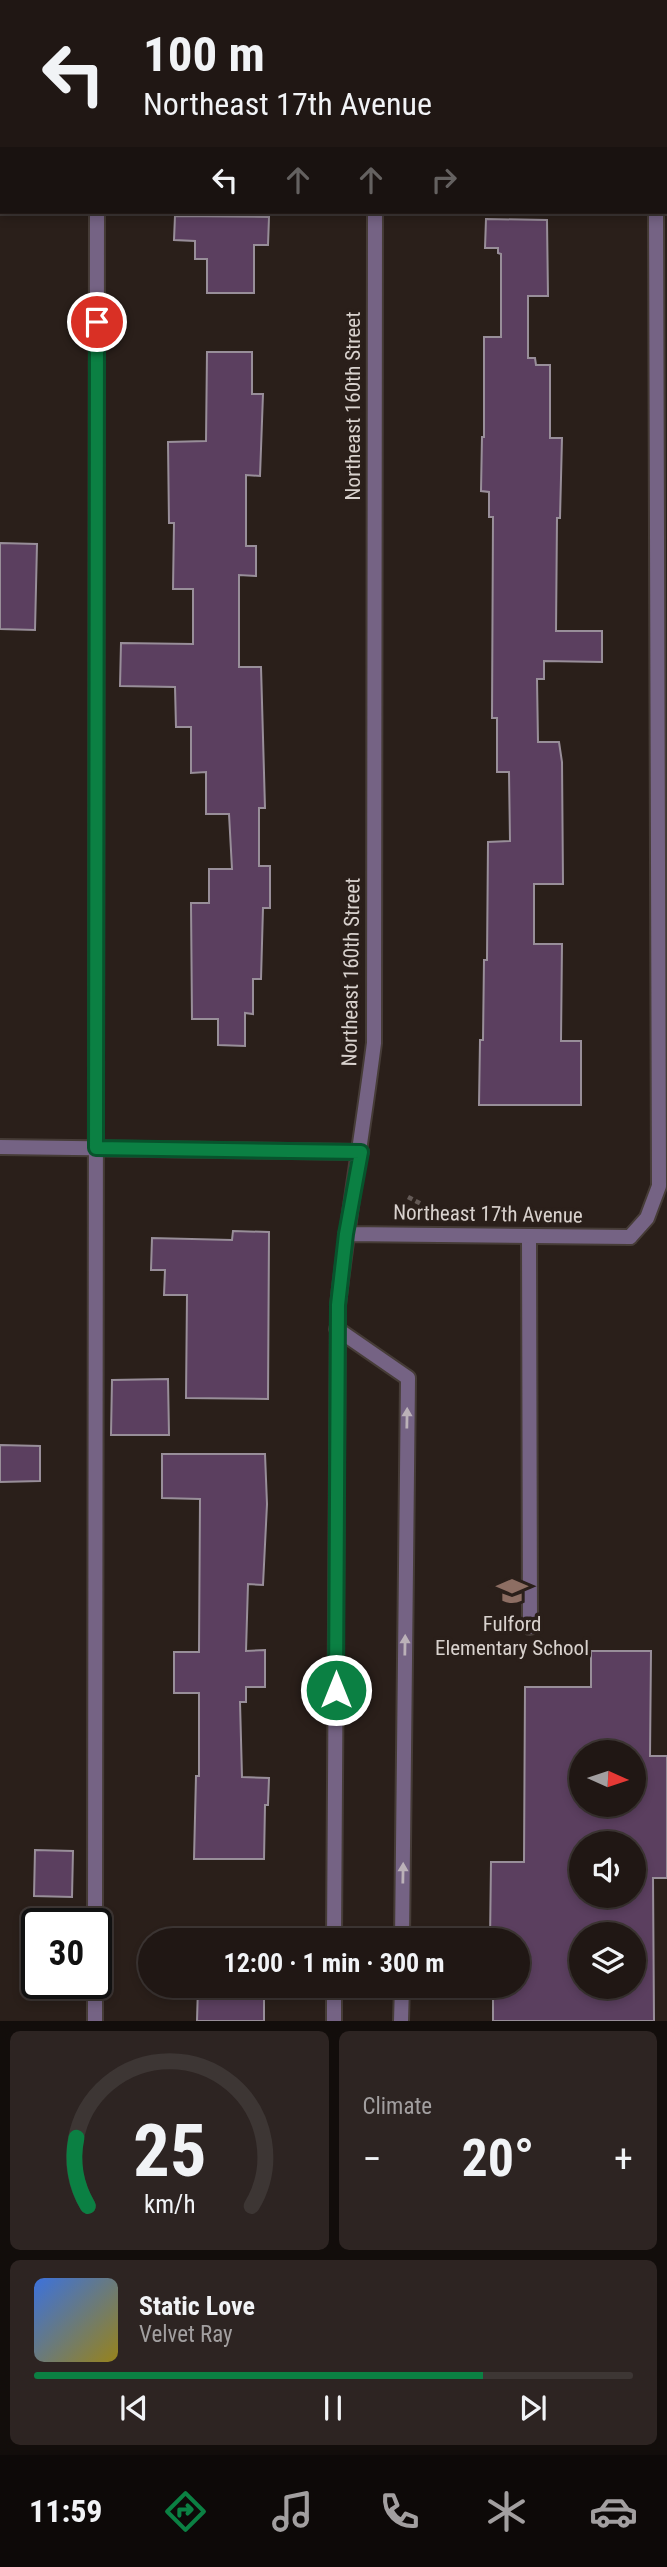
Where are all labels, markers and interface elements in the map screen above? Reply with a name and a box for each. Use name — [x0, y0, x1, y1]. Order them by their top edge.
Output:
text: 100 m — [143, 26, 265, 83]
icon: left — [28, 28, 119, 119]
text: Northeast 17th Avenue — [143, 85, 432, 123]
icon: left — [206, 161, 244, 199]
icon: ahead — [279, 161, 317, 199]
icon: ahead — [352, 161, 390, 199]
icon: right — [425, 161, 463, 199]
pin — [67, 292, 127, 352]
icon: arrive — [78, 303, 116, 341]
street label: Northeast 160th Street — [341, 312, 365, 500]
street label: Northeast 160th Street — [337, 877, 365, 1067]
street label: Northeast 17th Avenue — [393, 1200, 583, 1228]
one-way arrow — [402, 1406, 413, 1428]
school or university icon: Fulford Elementary School — [495, 1574, 529, 1608]
place label: Fulford Elementary School — [435, 1612, 589, 1660]
one-way arrow — [399, 1634, 411, 1656]
position arrow — [299, 1653, 373, 1727]
north arrow — [569, 1740, 646, 1816]
map controls — [569, 1740, 646, 1999]
button: sound — [569, 1831, 646, 1908]
one-way arrow — [397, 1861, 409, 1883]
speed limit sign: 30 — [21, 1908, 112, 1999]
button: layers — [569, 1922, 646, 1999]
text: 12:00 · 1 min · 300 m — [224, 1948, 444, 1978]
text: Climate — [363, 2093, 432, 2120]
text: 25 — [132, 2109, 206, 2195]
text: 20° — [461, 2128, 534, 2189]
text: − — [363, 2137, 382, 2181]
text: + — [614, 2137, 633, 2181]
text: km/h — [144, 2190, 195, 2219]
text: Static Love — [139, 2291, 255, 2321]
text: Velvet Ray — [139, 2321, 233, 2348]
icon: previous — [115, 2389, 153, 2427]
icon: pause — [314, 2389, 352, 2427]
icon: next — [514, 2389, 552, 2427]
icon: directions — [161, 2487, 210, 2536]
icon: music — [268, 2487, 317, 2536]
icon: phone — [375, 2487, 424, 2536]
icon: climate — [482, 2487, 531, 2536]
icon: car — [589, 2487, 638, 2536]
text: 11:59 — [29, 2492, 102, 2530]

